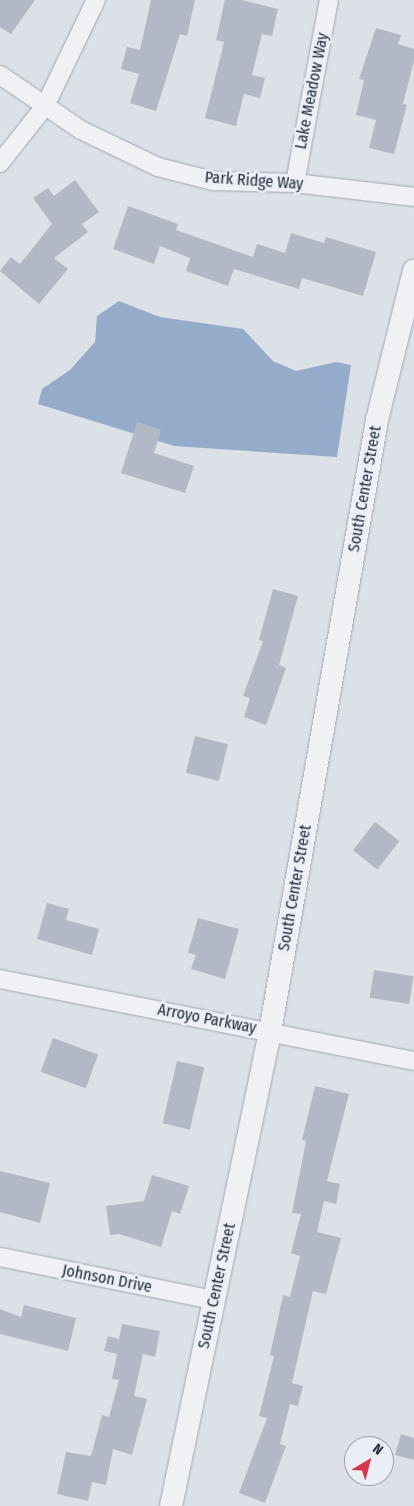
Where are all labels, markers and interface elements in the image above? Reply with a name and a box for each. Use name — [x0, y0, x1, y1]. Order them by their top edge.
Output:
street label: Lake Meadow Way — [291, 31, 333, 151]
street label: Park Ridge Way — [204, 168, 304, 194]
street label: South Center Street — [344, 424, 386, 554]
street label: South Center Street — [274, 823, 316, 953]
street label: Arroyo Parkway — [156, 1000, 258, 1038]
street label: South Center Street — [194, 1221, 240, 1351]
street label: Johnson Drive — [61, 1261, 153, 1297]
north arrow — [344, 1436, 394, 1486]
text: N — [369, 1440, 386, 1459]

